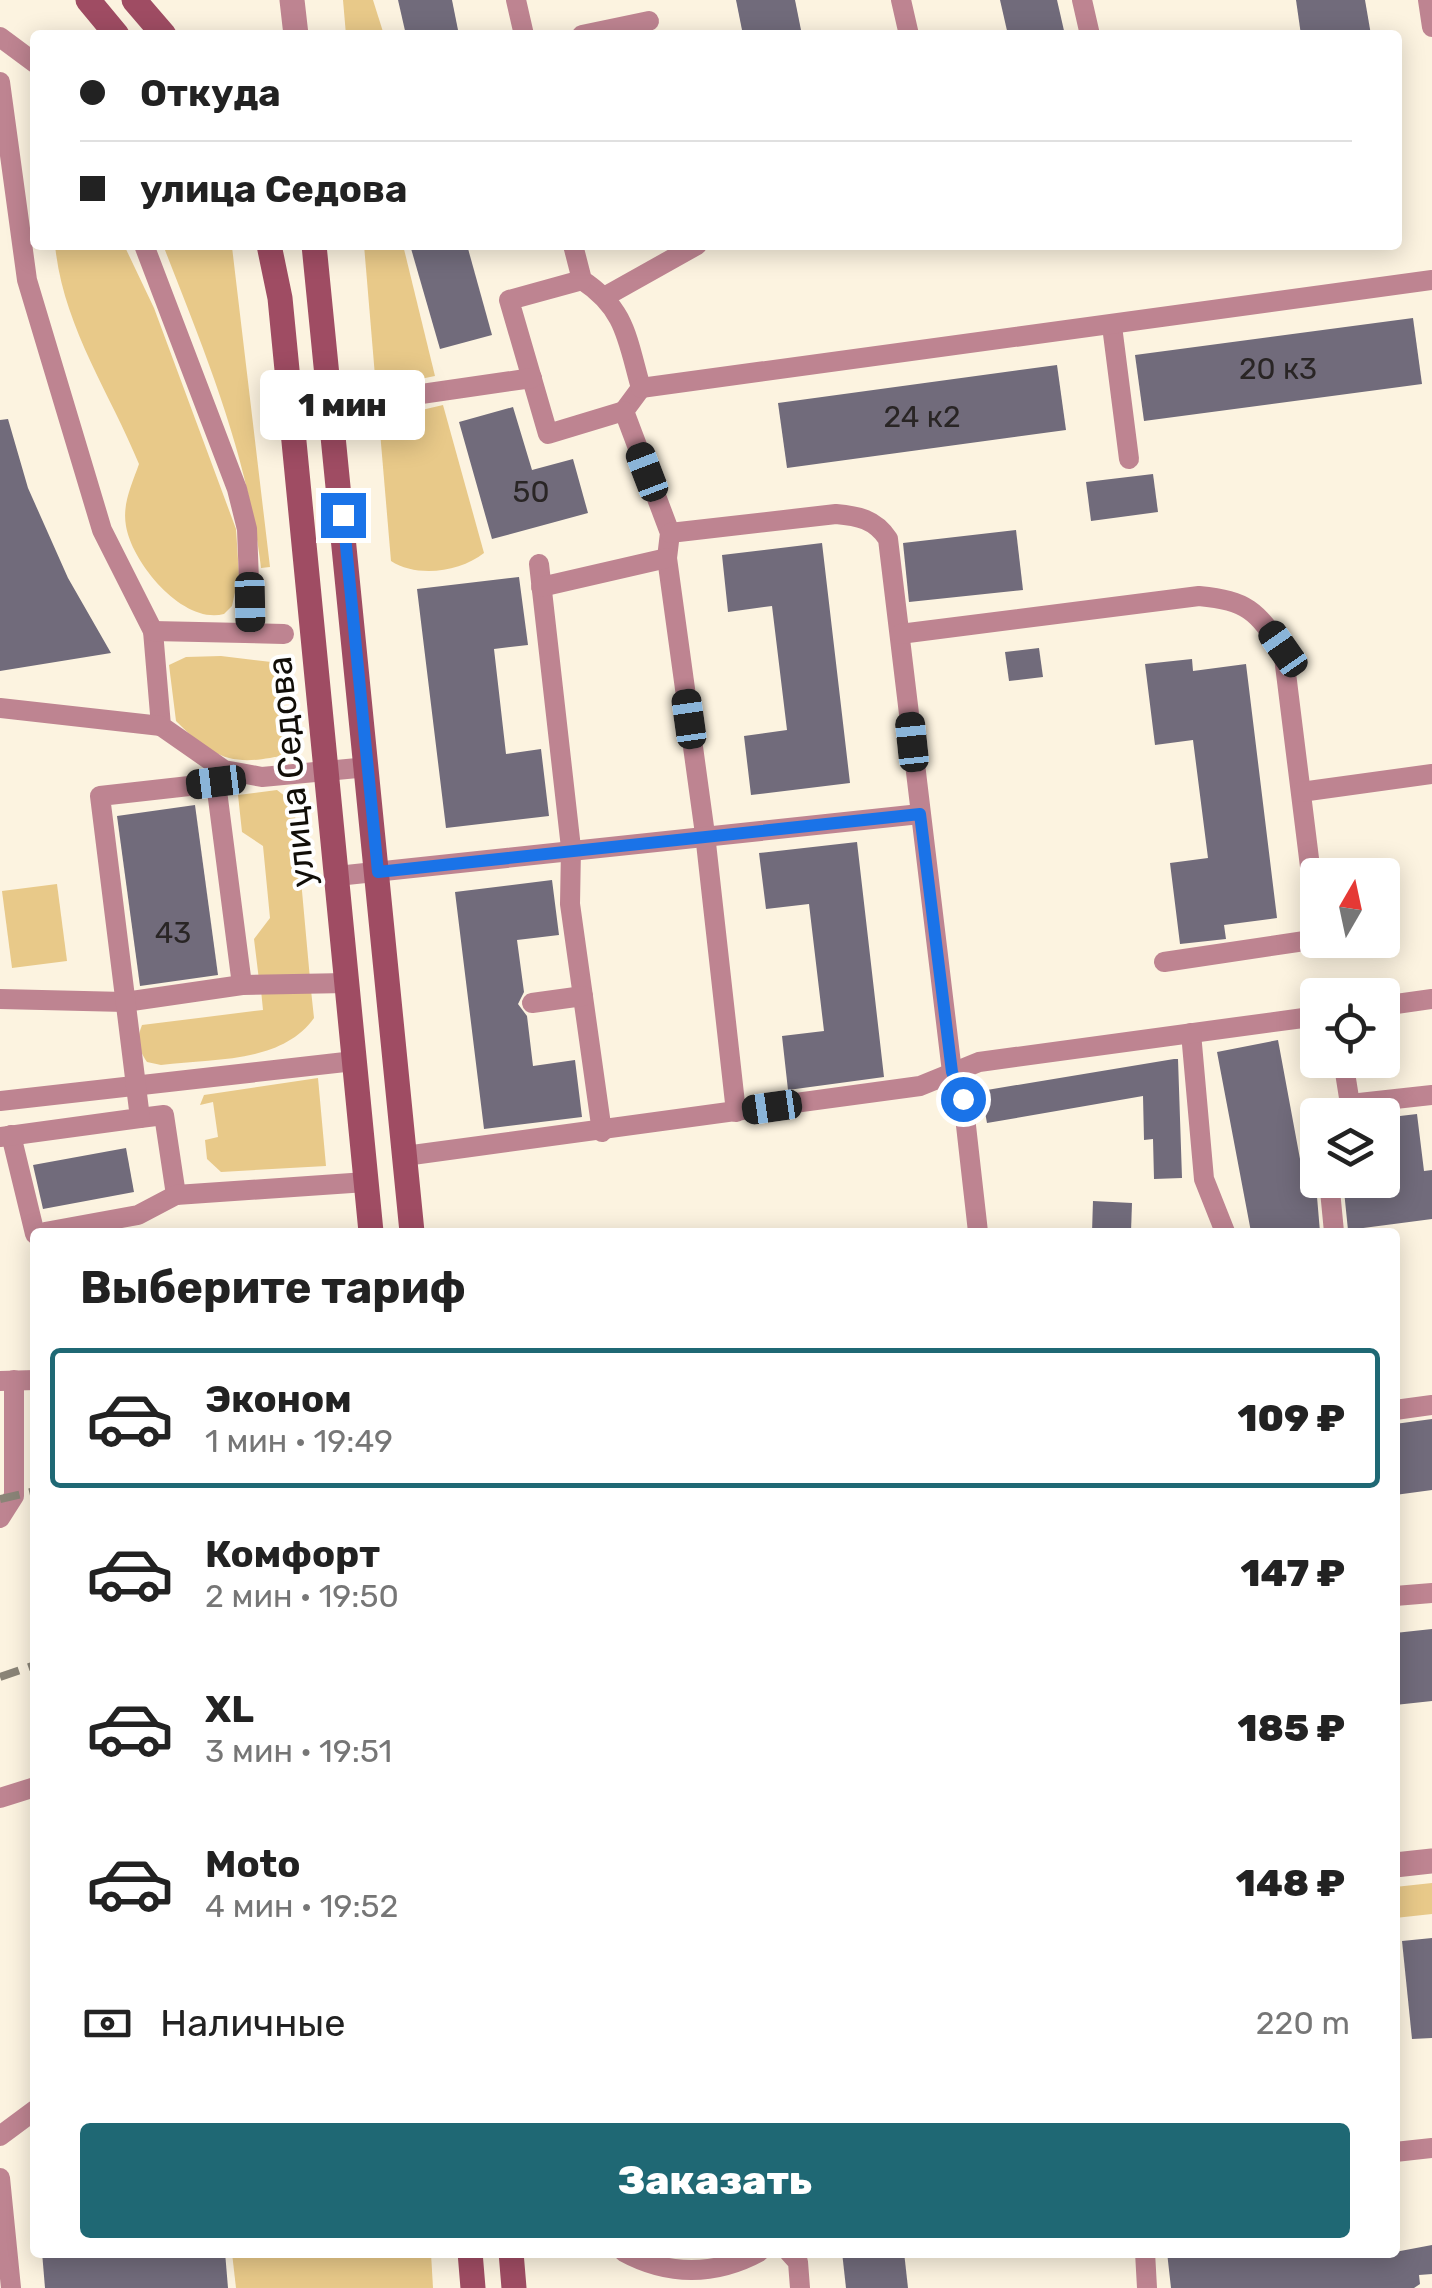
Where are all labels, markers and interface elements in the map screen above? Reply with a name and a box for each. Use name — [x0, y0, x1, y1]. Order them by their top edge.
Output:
text: Откуда — [140, 70, 281, 116]
text: улица Седова — [140, 166, 407, 212]
house number: 20 к3 — [1239, 351, 1317, 387]
callout: 1 мин — [260, 370, 426, 440]
text: 1 мин — [298, 386, 387, 424]
house number: 24 к2 — [884, 399, 961, 435]
car — [622, 439, 672, 505]
house number: 50 — [513, 474, 549, 510]
route end — [321, 493, 366, 538]
car — [234, 572, 266, 632]
car — [1254, 616, 1312, 682]
street label: улица Седова — [258, 654, 324, 890]
car — [670, 687, 708, 751]
car — [894, 711, 930, 773]
car — [184, 763, 248, 801]
north arrow — [1300, 858, 1400, 958]
map controls — [1300, 858, 1400, 1198]
house number: 43 — [155, 915, 191, 951]
button: locate — [1300, 978, 1400, 1078]
route start — [941, 1077, 986, 1122]
car — [740, 1088, 804, 1126]
button: layers — [1300, 1098, 1400, 1198]
text: Выберите тариф — [80, 1261, 466, 1314]
icon: car — [85, 1373, 175, 1463]
text: Эконом — [205, 1376, 352, 1422]
text: 109 ₽ — [1237, 1395, 1345, 1441]
text: 1 мин · 19:49 — [205, 1422, 393, 1460]
icon: car — [85, 1528, 175, 1618]
text: Комфорт — [205, 1531, 380, 1577]
text: 147 ₽ — [1241, 1550, 1345, 1596]
text: 2 мин · 19:50 — [205, 1577, 399, 1615]
icon: car — [85, 1683, 175, 1773]
text: XL — [205, 1686, 254, 1732]
text: 185 ₽ — [1237, 1705, 1345, 1751]
text: 3 мин · 19:51 — [205, 1732, 392, 1770]
icon: car — [85, 1838, 175, 1928]
text: Moto — [205, 1841, 301, 1887]
text: 148 ₽ — [1236, 1860, 1345, 1906]
text: 4 мин · 19:52 — [205, 1887, 398, 1925]
icon: cash — [80, 1996, 135, 2051]
text: Наличные — [160, 2000, 346, 2046]
text: 220 m — [1256, 2004, 1350, 2042]
button: Заказать — [80, 2123, 1350, 2238]

